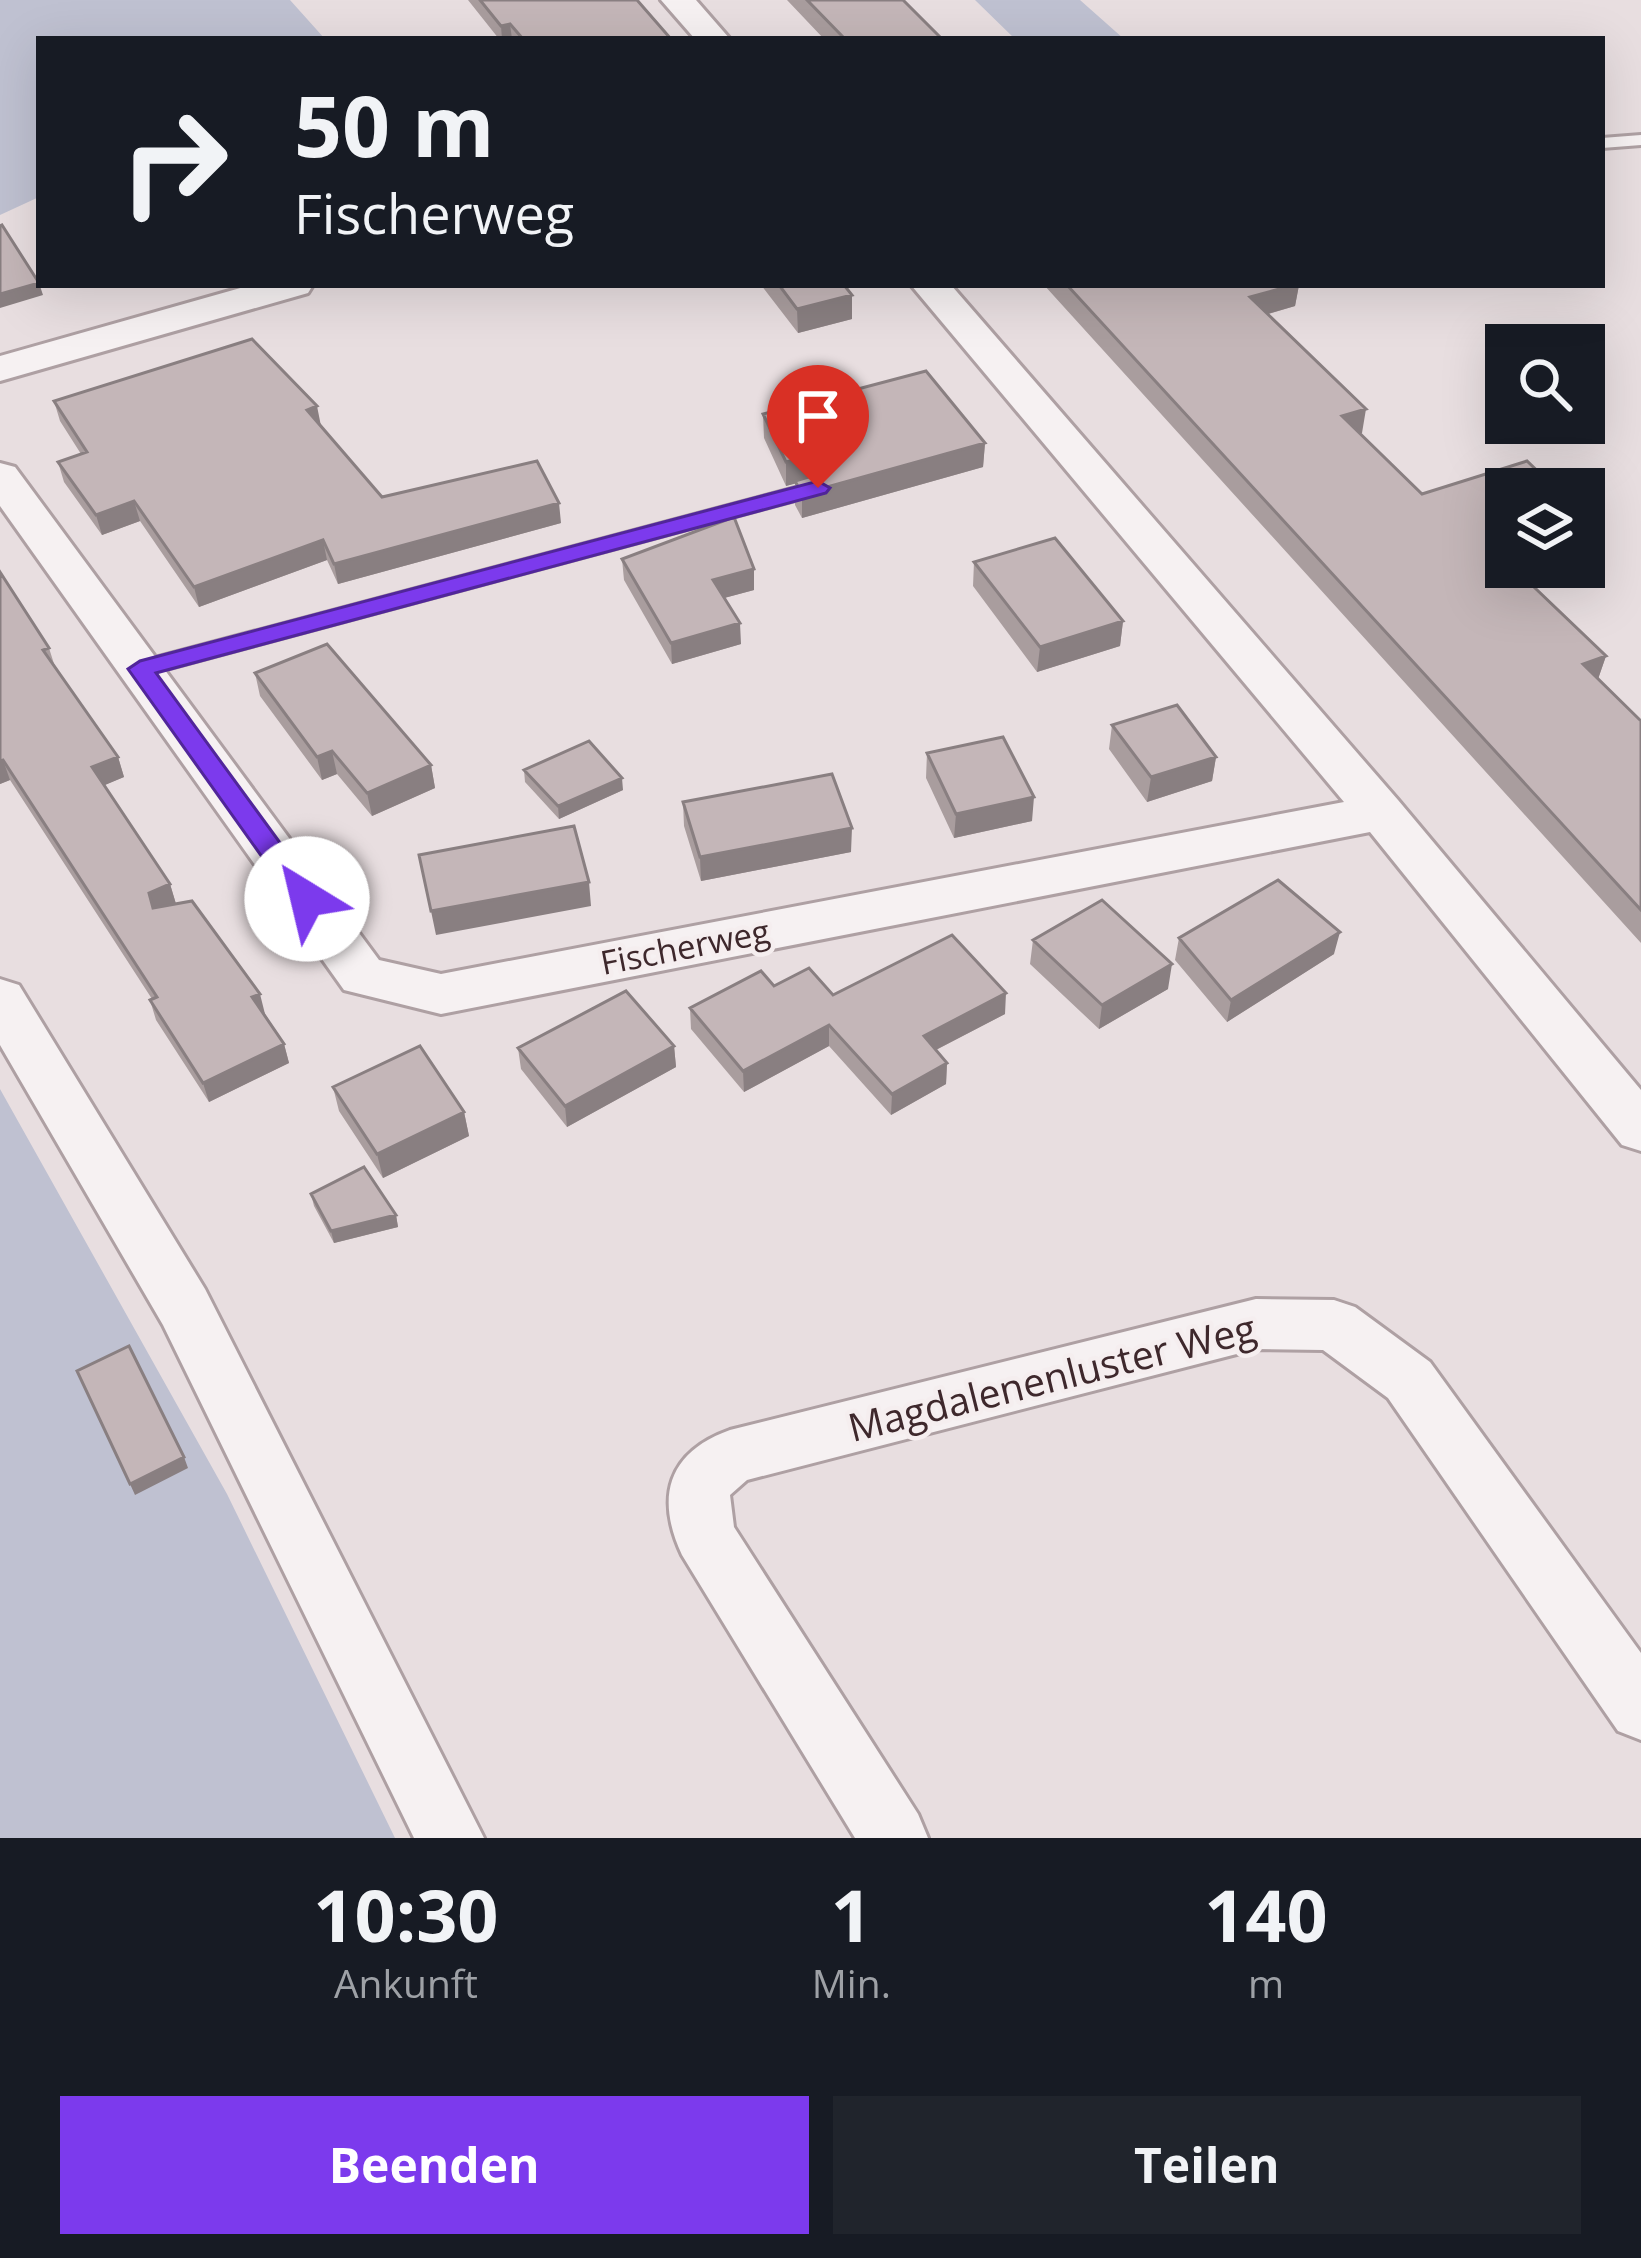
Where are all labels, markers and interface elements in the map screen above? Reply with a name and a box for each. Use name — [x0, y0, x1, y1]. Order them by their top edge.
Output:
text: 50 m — [294, 67, 494, 182]
icon: right — [96, 84, 252, 240]
text: Fischerweg — [294, 176, 574, 250]
map controls — [1485, 324, 1605, 588]
button: search — [1485, 324, 1605, 444]
pin — [767, 365, 869, 488]
icon: arrive — [785, 383, 851, 449]
button: layers — [1485, 468, 1605, 588]
position arrow — [244, 836, 370, 962]
street label: Fischerweg — [597, 908, 773, 985]
street label: Magdalenenluster Weg — [842, 1300, 1261, 1453]
text: 10:30 — [313, 1865, 499, 1963]
text: 1 — [831, 1865, 872, 1963]
text: 140 — [1204, 1865, 1328, 1963]
text: Ankunft — [334, 1956, 478, 2009]
text: Min. — [812, 1956, 891, 2009]
text: m — [1248, 1956, 1284, 2009]
button: Beenden — [60, 2096, 809, 2234]
button: Teilen — [833, 2096, 1581, 2234]

